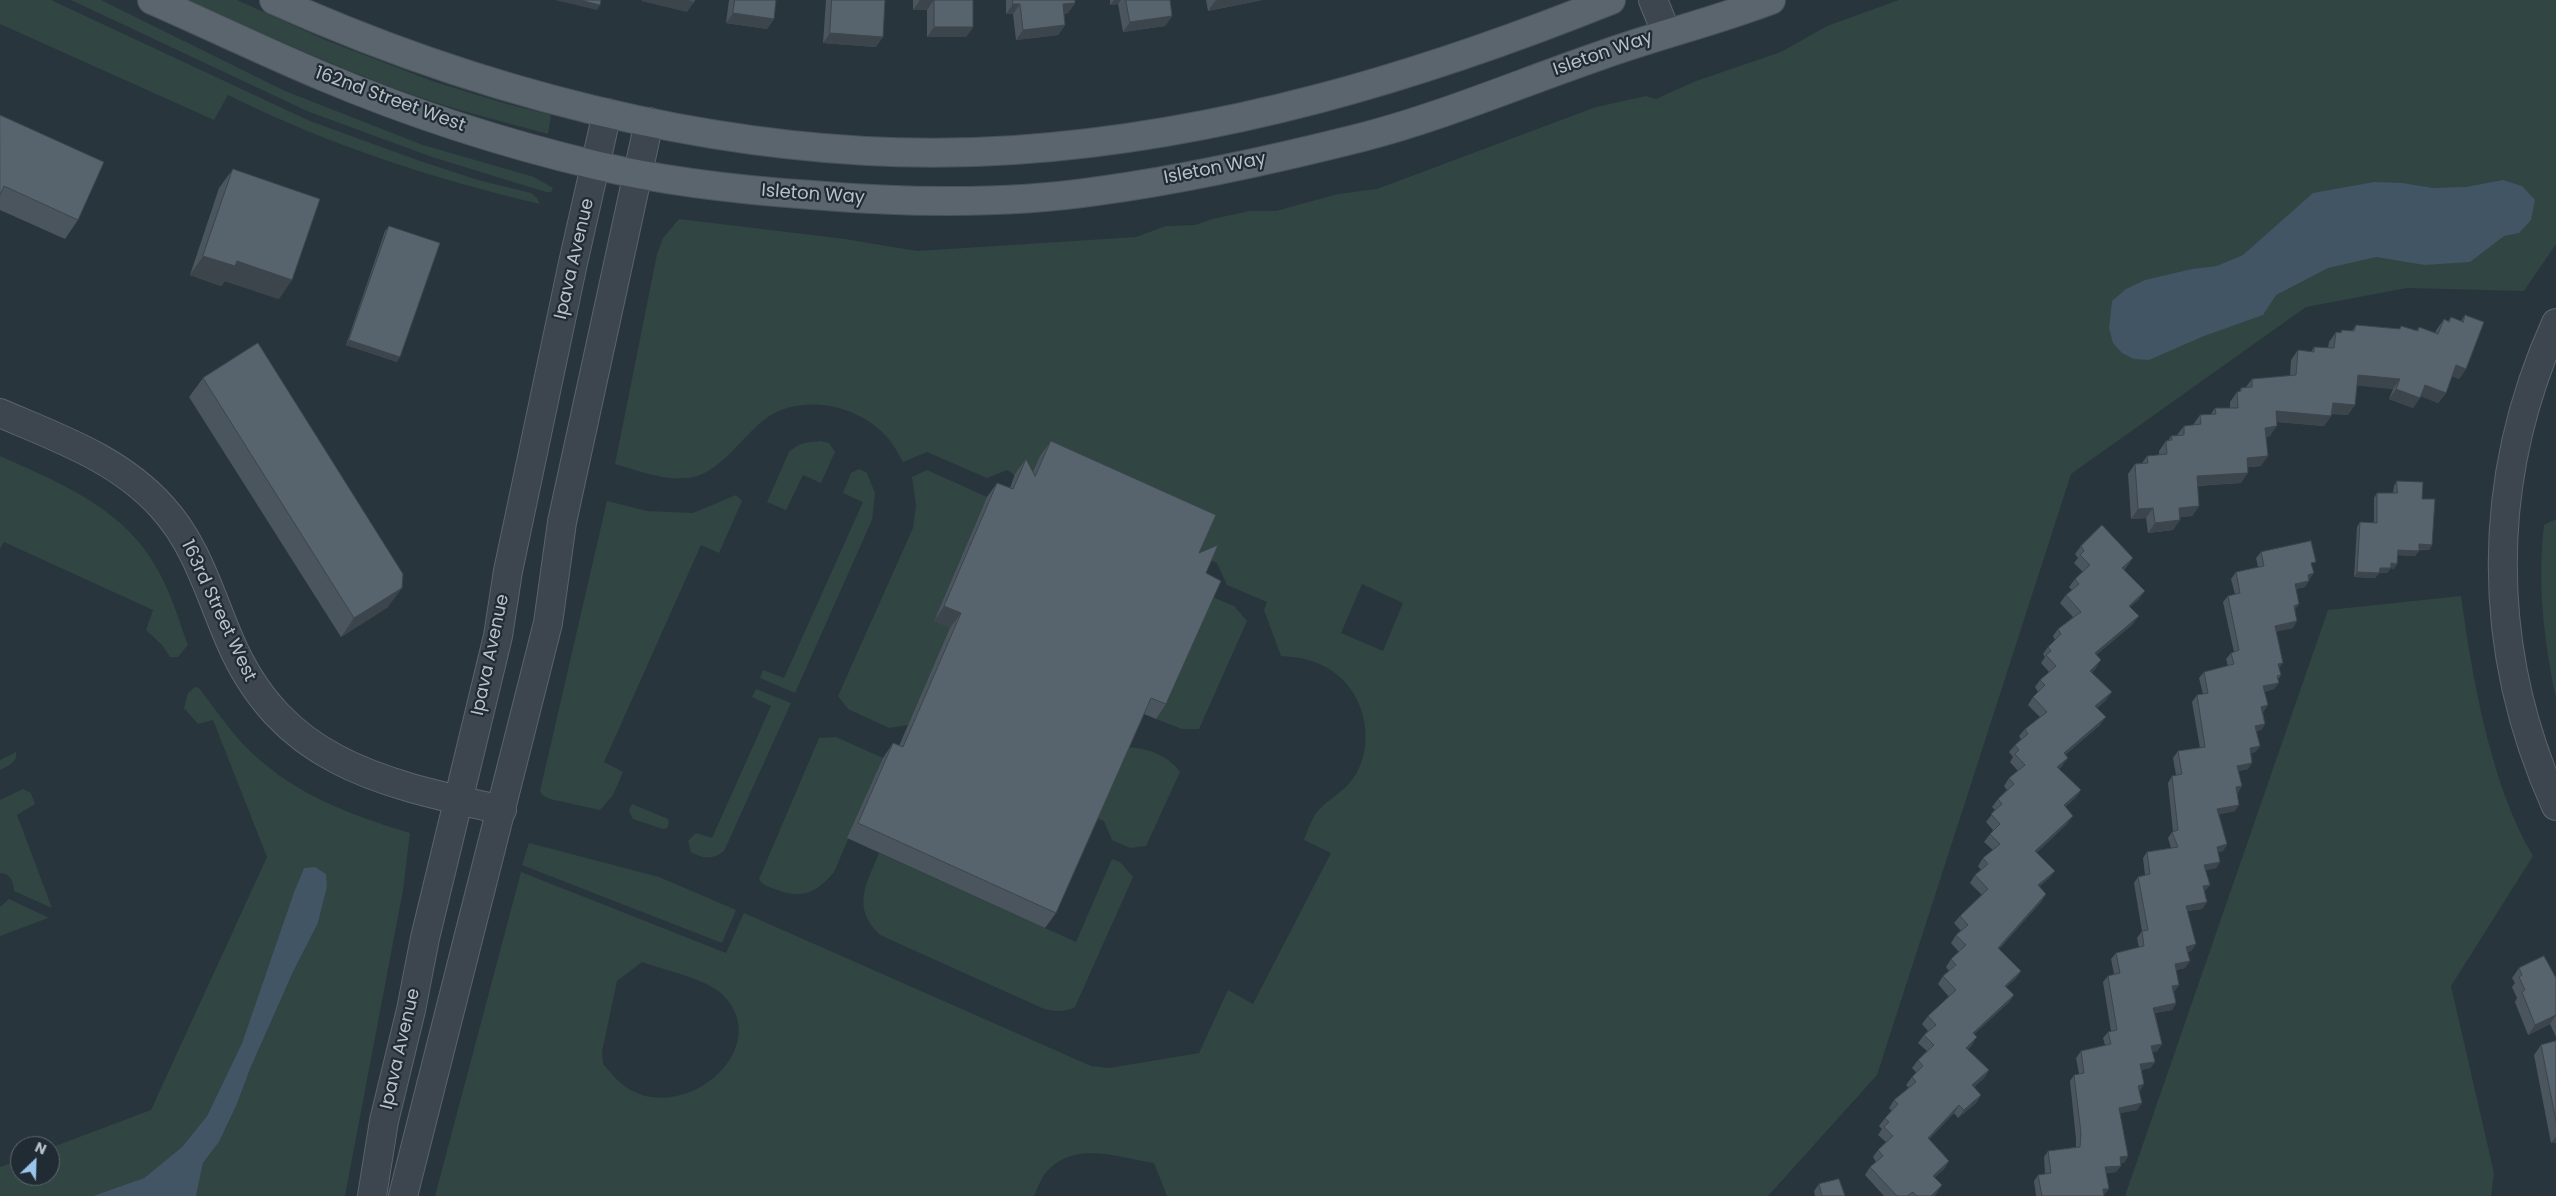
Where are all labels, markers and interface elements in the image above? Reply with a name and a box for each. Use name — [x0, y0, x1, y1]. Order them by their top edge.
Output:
street label: Isleton Way — [1550, 27, 1656, 81]
street label: 162nd Street West — [312, 63, 468, 137]
street label: Isleton Way — [1162, 149, 1268, 189]
street label: Isleton Way — [761, 181, 865, 209]
street label: Ipava Avenue — [551, 196, 599, 322]
street label: 163rd Street West — [176, 537, 260, 685]
street label: Ipava Avenue — [468, 592, 514, 718]
street label: Ipava Avenue — [377, 986, 425, 1112]
north arrow — [10, 1136, 60, 1186]
text: N — [32, 1137, 50, 1159]

